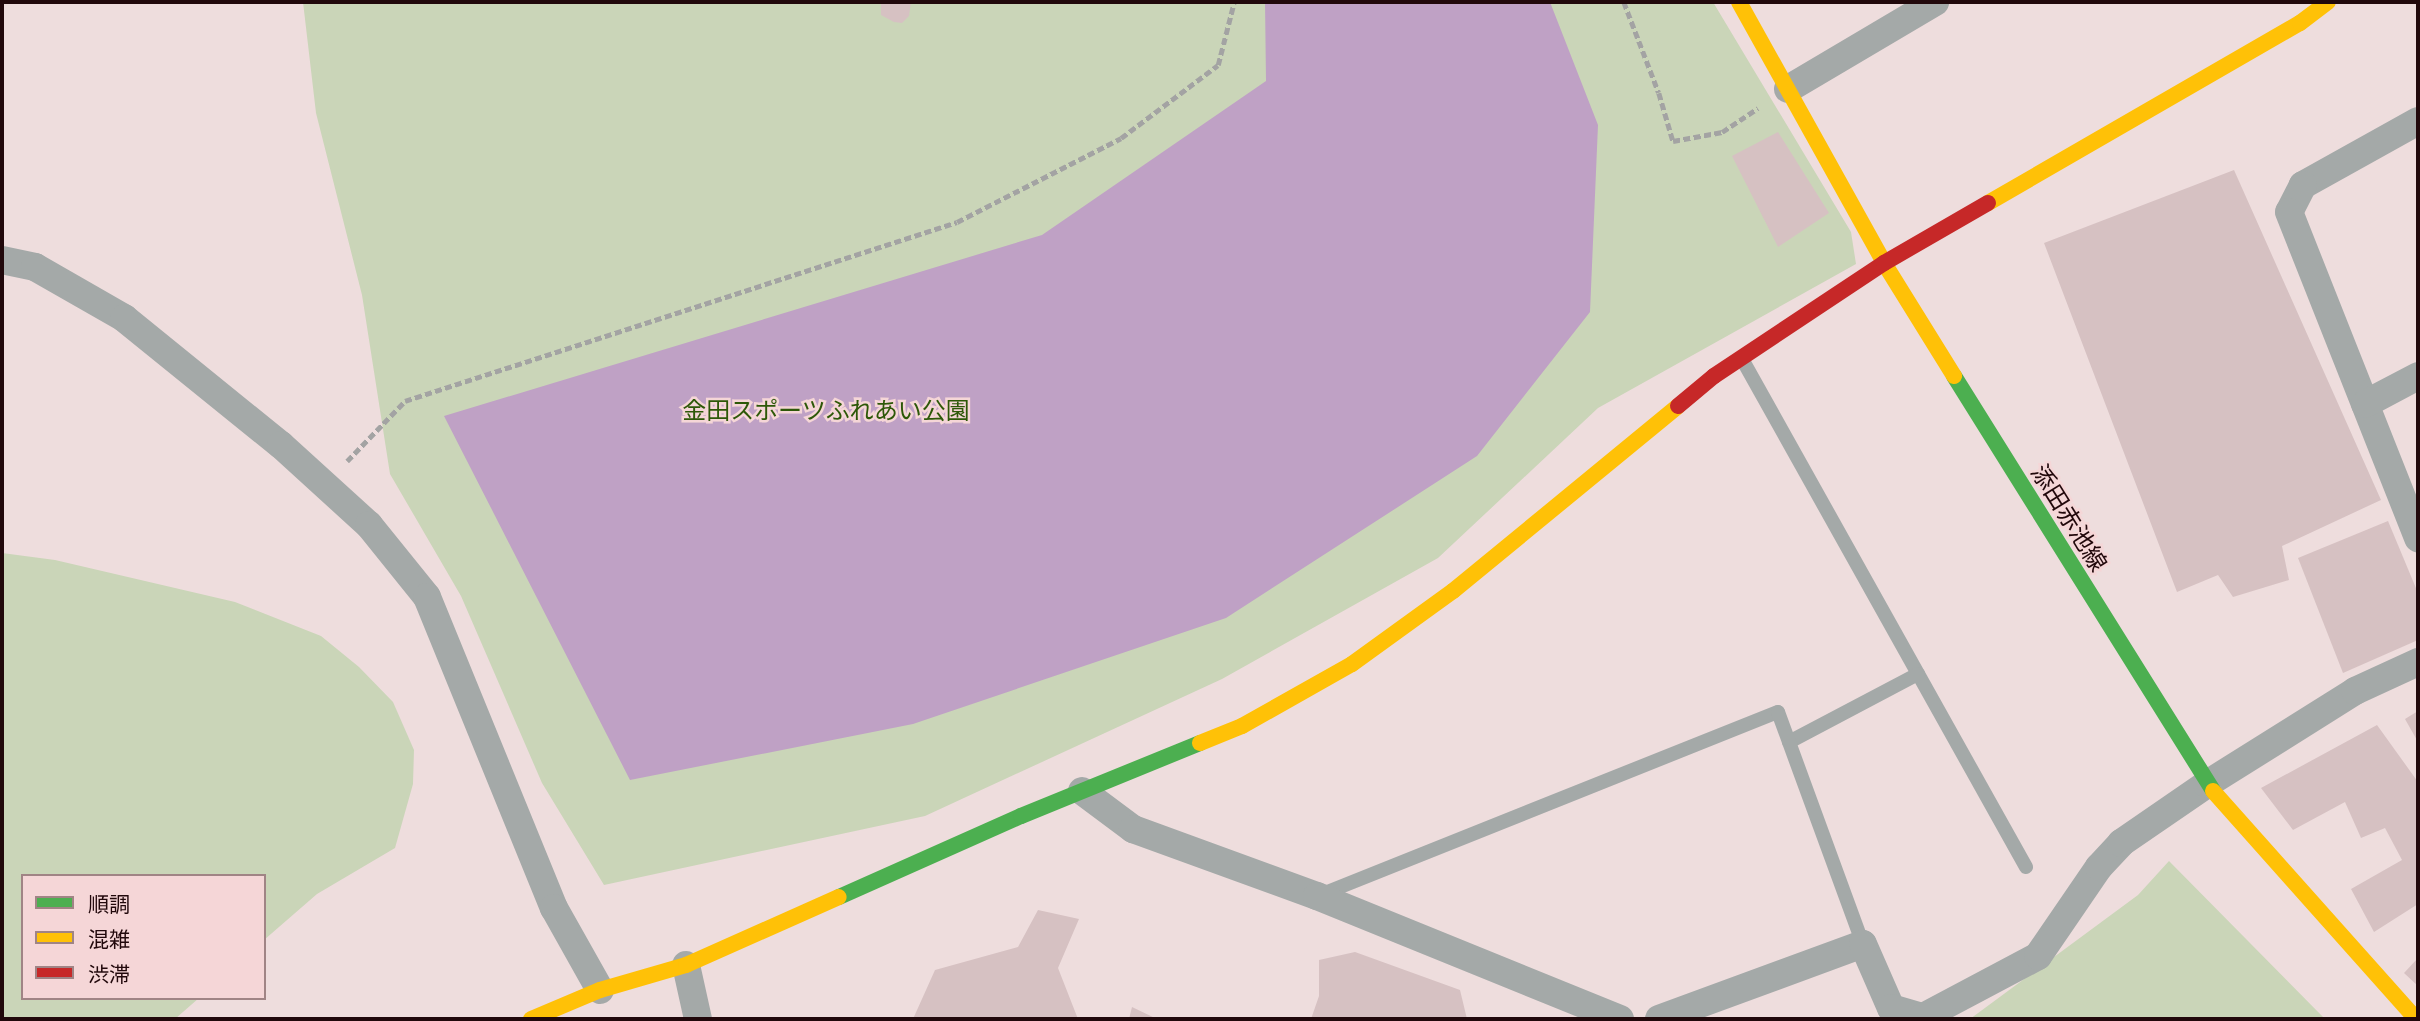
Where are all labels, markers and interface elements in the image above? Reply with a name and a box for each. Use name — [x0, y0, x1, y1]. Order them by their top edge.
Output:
park label: 金田スポーツふれあい公園 — [682, 397, 970, 425]
street label: 添田赤池線 — [2025, 459, 2113, 577]
legend — [21, 874, 266, 1000]
text: 順調 — [88, 891, 130, 918]
text: 混雑 — [88, 926, 130, 953]
text: 渋滞 — [88, 961, 130, 988]

